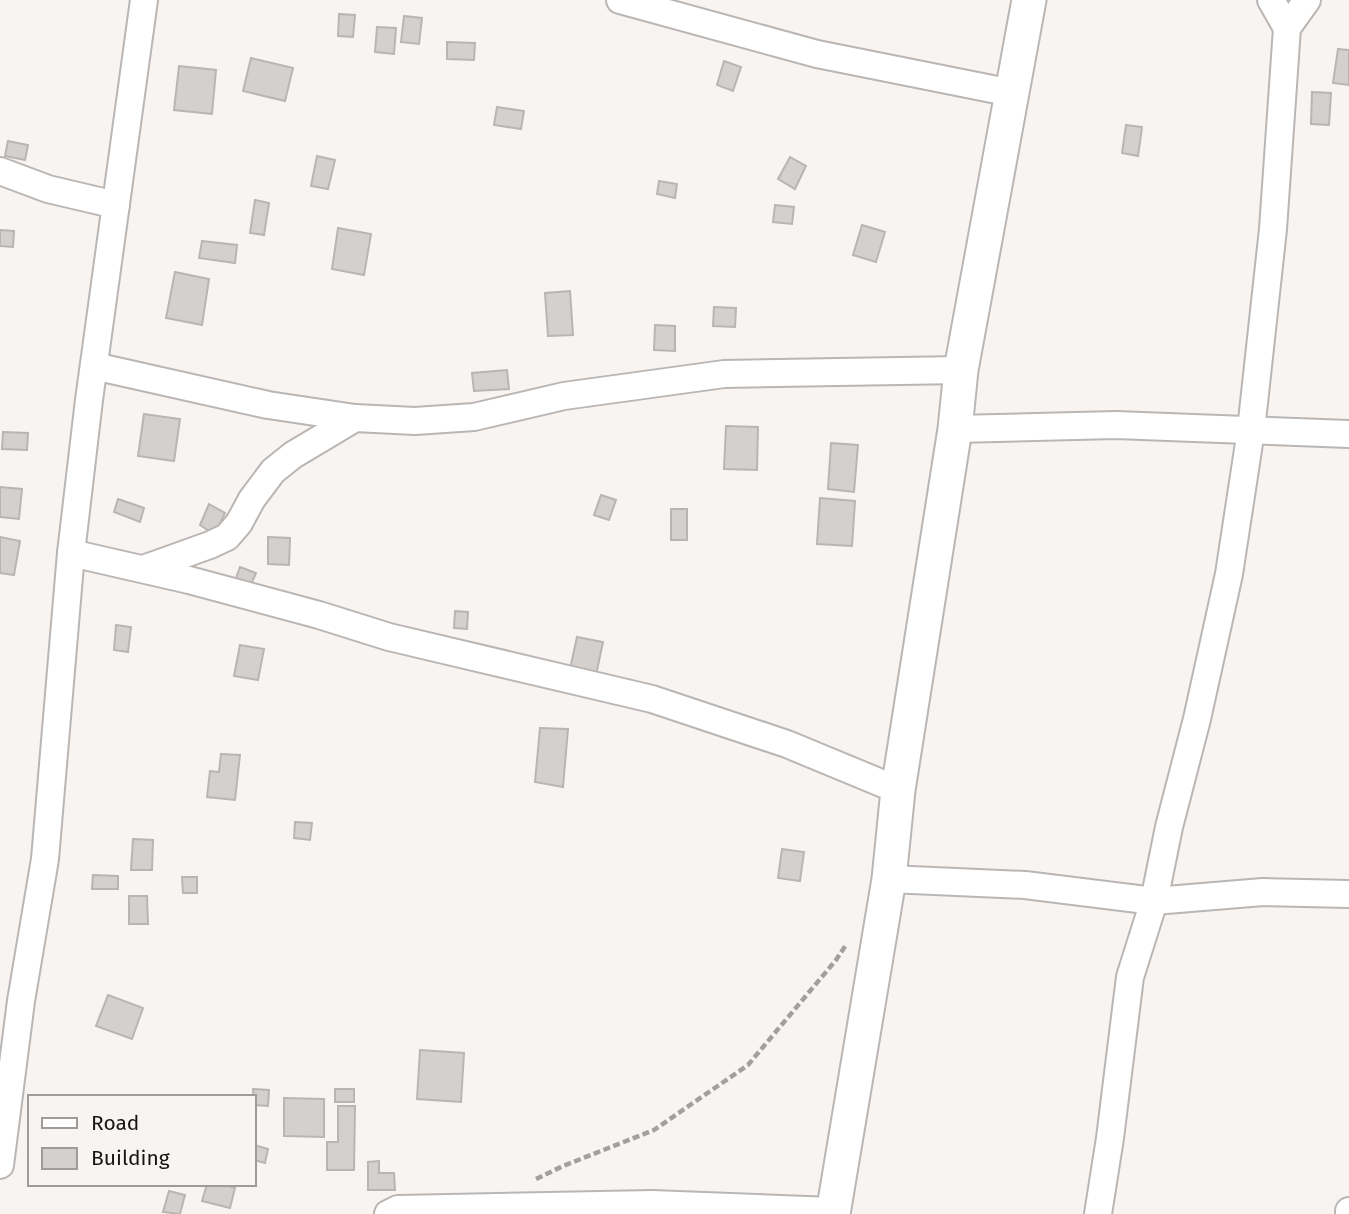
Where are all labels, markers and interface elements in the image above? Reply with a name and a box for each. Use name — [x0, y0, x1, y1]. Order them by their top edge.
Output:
legend — [28, 1095, 256, 1186]
text: Road — [91, 1110, 139, 1136]
text: Building — [91, 1145, 170, 1171]

